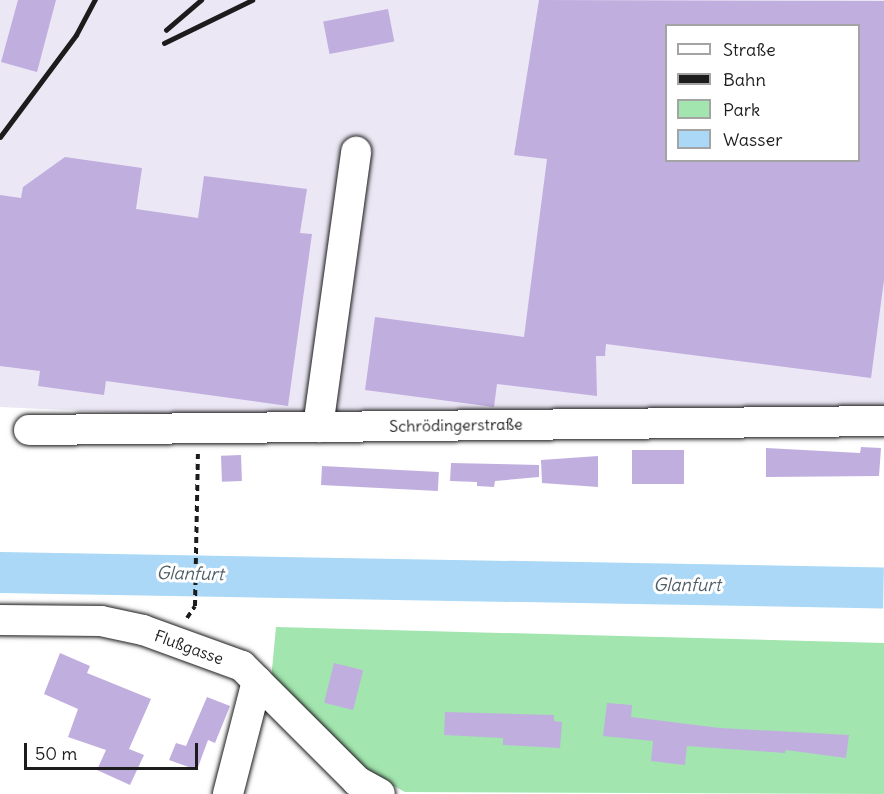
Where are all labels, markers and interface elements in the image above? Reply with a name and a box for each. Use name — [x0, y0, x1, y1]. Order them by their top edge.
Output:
legend — [665, 24, 860, 162]
text: Straße — [723, 38, 776, 61]
text: Bahn — [723, 68, 766, 91]
text: Park — [723, 98, 760, 121]
text: Wasser — [723, 128, 782, 151]
street label: Schrödingerstraße — [389, 414, 523, 436]
water label: Glanfurt — [156, 563, 224, 585]
water label: Glanfurt — [653, 574, 721, 596]
street label: Flußgasse — [152, 626, 226, 668]
scale bar — [27, 731, 201, 769]
text: 50 m — [35, 742, 77, 765]

